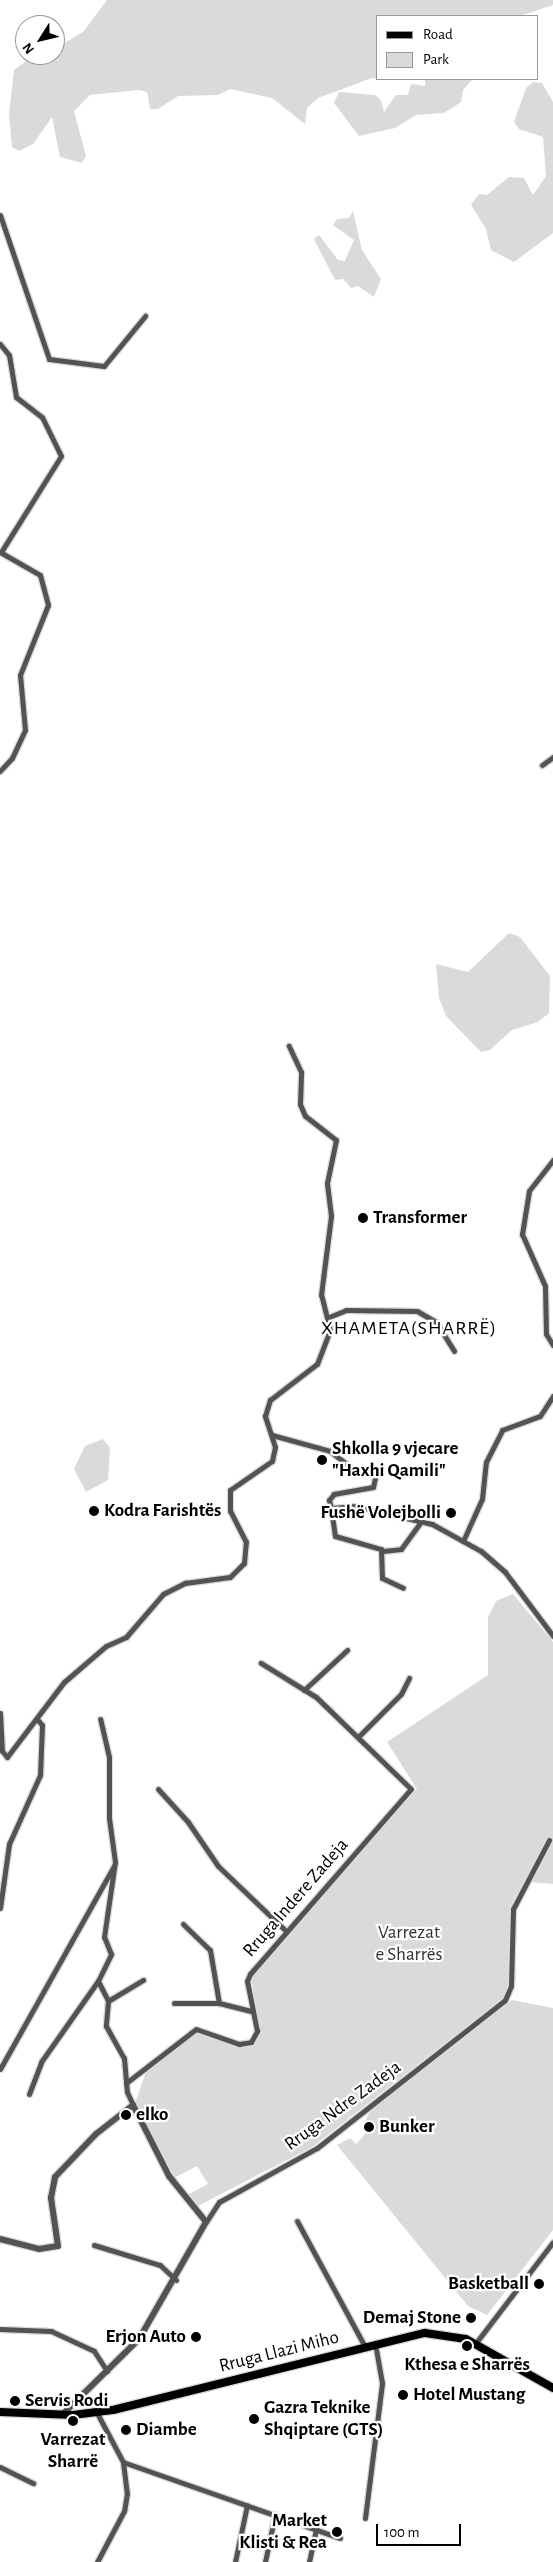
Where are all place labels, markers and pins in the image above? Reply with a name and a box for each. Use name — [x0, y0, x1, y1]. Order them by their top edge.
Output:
place label: Transformer — [373, 1207, 467, 1229]
marker: Transformer — [357, 1212, 369, 1224]
place label: Shkolla 9 vjecare "Haxhi Qamili" — [332, 1438, 459, 1482]
marker: Shkolla 9 vjecare "Haxhi Qamili" — [316, 1454, 328, 1466]
place label: Kodra Farishtës — [104, 1500, 221, 1522]
place label: Fushë Volejbolli — [321, 1502, 441, 1524]
marker: Kodra Farishtës — [88, 1505, 100, 1517]
marker: Fushë Volejbolli — [445, 1507, 457, 1519]
place label: elko — [136, 2104, 168, 2126]
marker: elko — [120, 2109, 132, 2121]
place label: Bunker — [379, 2116, 435, 2138]
marker: Bunker — [363, 2121, 375, 2133]
place label: Basketball — [448, 2273, 529, 2295]
marker: Basketball — [533, 2278, 545, 2290]
place label: Demaj Stone — [363, 2307, 461, 2329]
marker: Demaj Stone — [465, 2312, 477, 2324]
place label: Erjon Auto — [106, 2326, 186, 2348]
marker: Erjon Auto — [190, 2331, 202, 2343]
marker: Kthesa e Sharrës — [461, 2340, 473, 2352]
place label: Kthesa e Sharrës — [404, 2354, 530, 2376]
place label: Hotel Mustang — [413, 2384, 525, 2406]
marker: Hotel Mustang — [397, 2389, 409, 2401]
place label: Servis Rodi — [25, 2390, 108, 2412]
marker: Servis Rodi — [9, 2395, 21, 2407]
place label: Gazra Teknike Shqiptare (GTS) — [264, 2397, 383, 2441]
marker: Gazra Teknike Shqiptare (GTS) — [248, 2413, 260, 2425]
marker: Varrezat Sharrë — [67, 2415, 79, 2427]
place label: Diambe — [136, 2419, 197, 2441]
marker: Diambe — [120, 2424, 132, 2436]
place label: Varrezat Sharrë — [41, 2429, 105, 2473]
place label: Market Klisti & Rea — [239, 2510, 327, 2554]
marker: Market Klisti & Rea — [331, 2526, 343, 2538]

